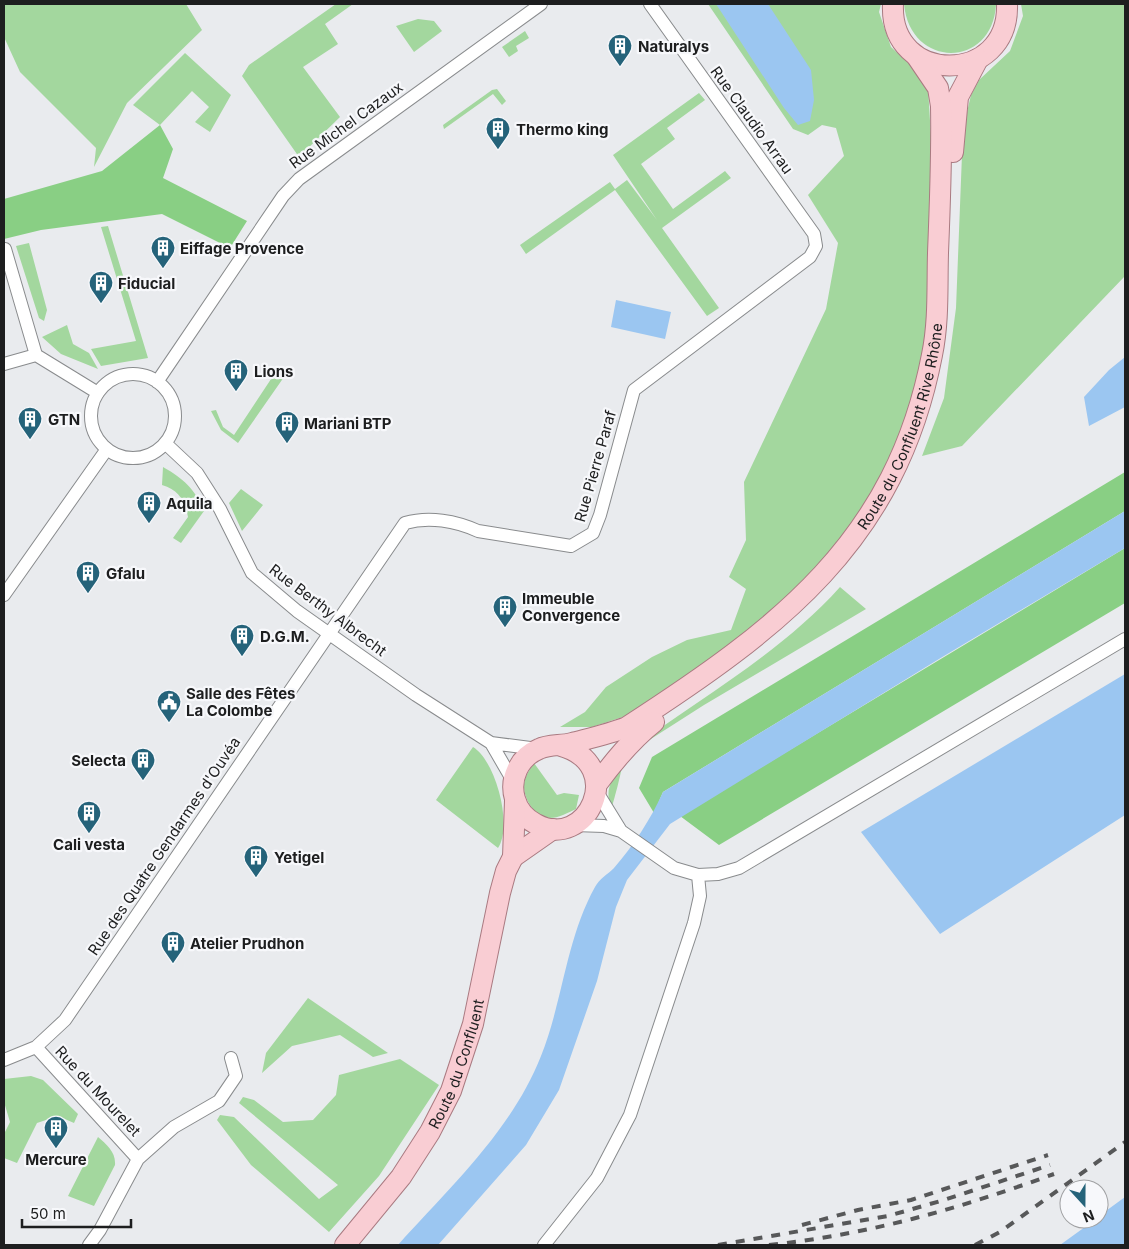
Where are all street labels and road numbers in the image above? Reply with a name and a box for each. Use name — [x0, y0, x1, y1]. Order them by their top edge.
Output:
street label: Rue Claudio Arrau — [707, 62, 797, 178]
street label: Rue Michel Cazaux — [285, 77, 407, 173]
street label: Route du Confluent Rive Rhône — [853, 322, 946, 533]
street label: Rue Pierre Paraf — [570, 408, 620, 524]
street label: Rue Berthy Albrecht — [266, 560, 390, 660]
street label: Rue des Quatre Gendarmes d'Ouvéa — [84, 733, 244, 959]
street label: Route du Confluent — [424, 997, 487, 1132]
street label: Rue du Mourelet — [51, 1042, 145, 1140]

